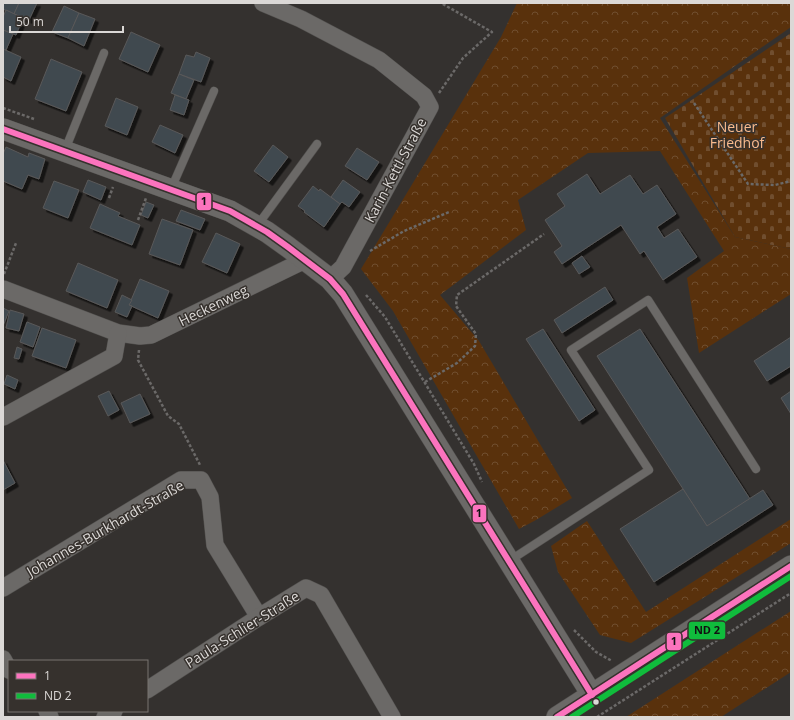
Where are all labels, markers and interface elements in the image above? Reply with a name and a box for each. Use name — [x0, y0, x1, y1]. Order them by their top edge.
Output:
scale bar — [10, 8, 123, 34]
text: 50 m — [16, 13, 44, 30]
street label: Karin-Kettl-Straße — [359, 114, 431, 226]
park label: Neuer Friedhof — [710, 117, 766, 152]
line badge: 1 — [196, 192, 212, 211]
text: 1 — [201, 193, 207, 208]
street label: Heckenweg — [175, 280, 251, 330]
street label: Johannes-Burkhardt-Straße — [21, 475, 187, 582]
line badge: 1 — [472, 504, 487, 523]
text: 1 — [476, 505, 482, 520]
street label: Paula-Schlier-Straße — [181, 586, 303, 672]
line badge: ND 2 — [688, 621, 726, 640]
text: ND 2 — [694, 622, 720, 637]
line badge: 1 — [666, 632, 682, 651]
text: 1 — [671, 633, 677, 648]
legend — [8, 660, 148, 712]
text: 1 — [44, 667, 51, 684]
text: ND 2 — [44, 687, 72, 704]
unlabelled marker — [591, 697, 601, 707]

